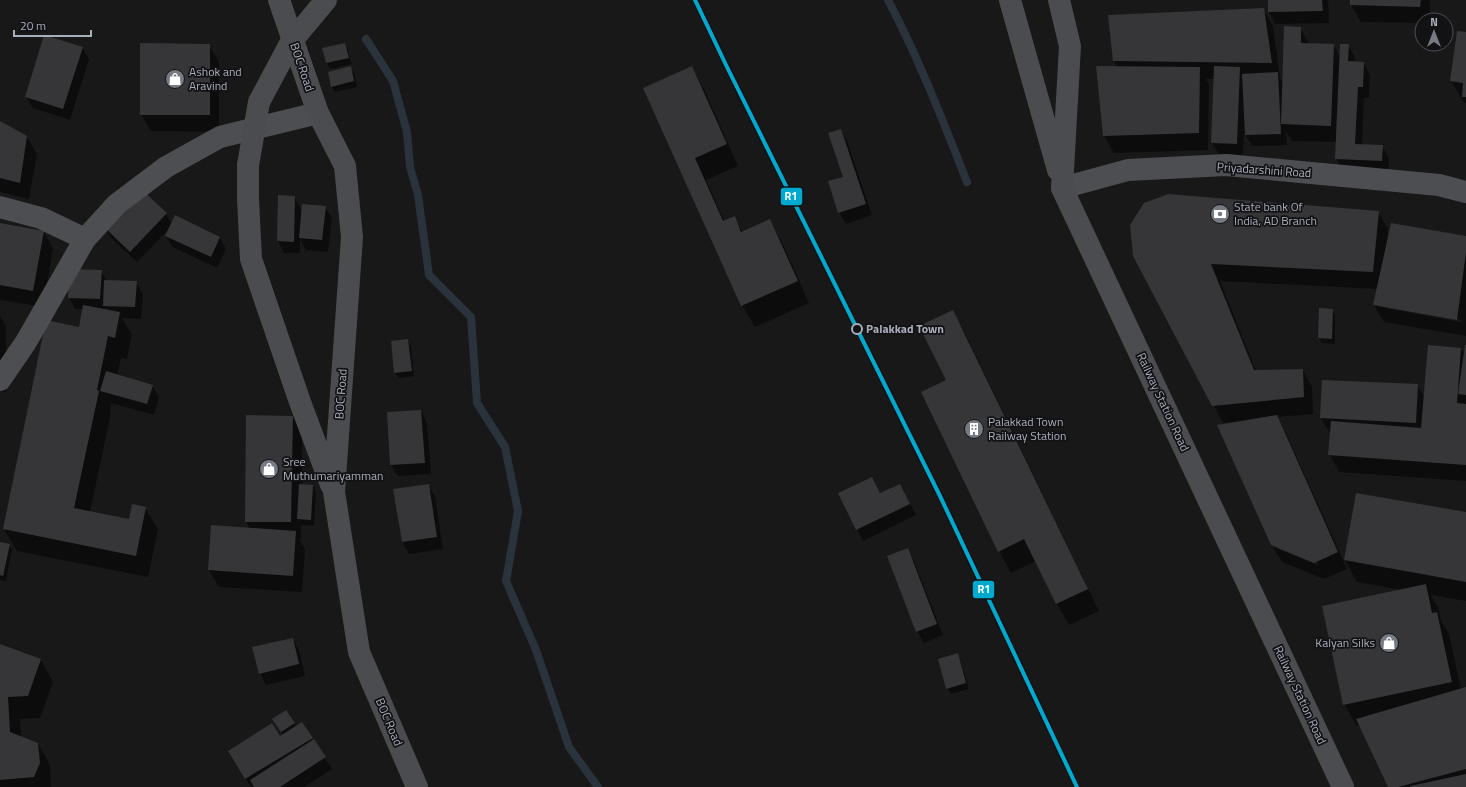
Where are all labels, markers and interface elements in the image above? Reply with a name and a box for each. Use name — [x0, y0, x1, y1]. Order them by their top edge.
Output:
scale bar — [14, 12, 91, 38]
north arrow — [1414, 12, 1454, 52]
text: N — [1430, 14, 1438, 30]
text: 20 m — [20, 16, 46, 35]
street label: BOC Road — [285, 40, 320, 94]
place label: Ashok and Aravind — [189, 62, 242, 95]
shop icon: Ashok and Aravind — [164, 68, 186, 90]
street label: Priyadarshini Road — [1216, 157, 1312, 182]
line badge: R1 — [780, 187, 803, 206]
text: R1 — [785, 188, 797, 204]
place label: State bank Of India, AD Branch — [1234, 197, 1317, 230]
bank icon: State bank Of India, AD Branch — [1209, 203, 1231, 225]
place label: Palakkad Town — [866, 319, 944, 338]
marker: Palakkad Town — [851, 323, 863, 335]
street label: Railway Station Road — [1132, 349, 1195, 454]
street label: BOC Road — [329, 368, 352, 420]
place label: Palakkad Town Railway Station — [988, 412, 1067, 445]
building icon: Palakkad Town Railway Station — [963, 418, 985, 440]
place label: Sree Muthumariyamman — [283, 452, 384, 485]
shop icon: Sree Muthumariyamman — [258, 458, 280, 480]
line badge: R1 — [972, 580, 995, 599]
text: R1 — [978, 581, 990, 597]
shop icon: Kalyan Silks — [1378, 632, 1400, 654]
place label: Kalyan Silks — [1315, 633, 1375, 652]
street label: Railway Station Road — [1269, 642, 1332, 747]
street label: BOC Road — [371, 695, 408, 749]

